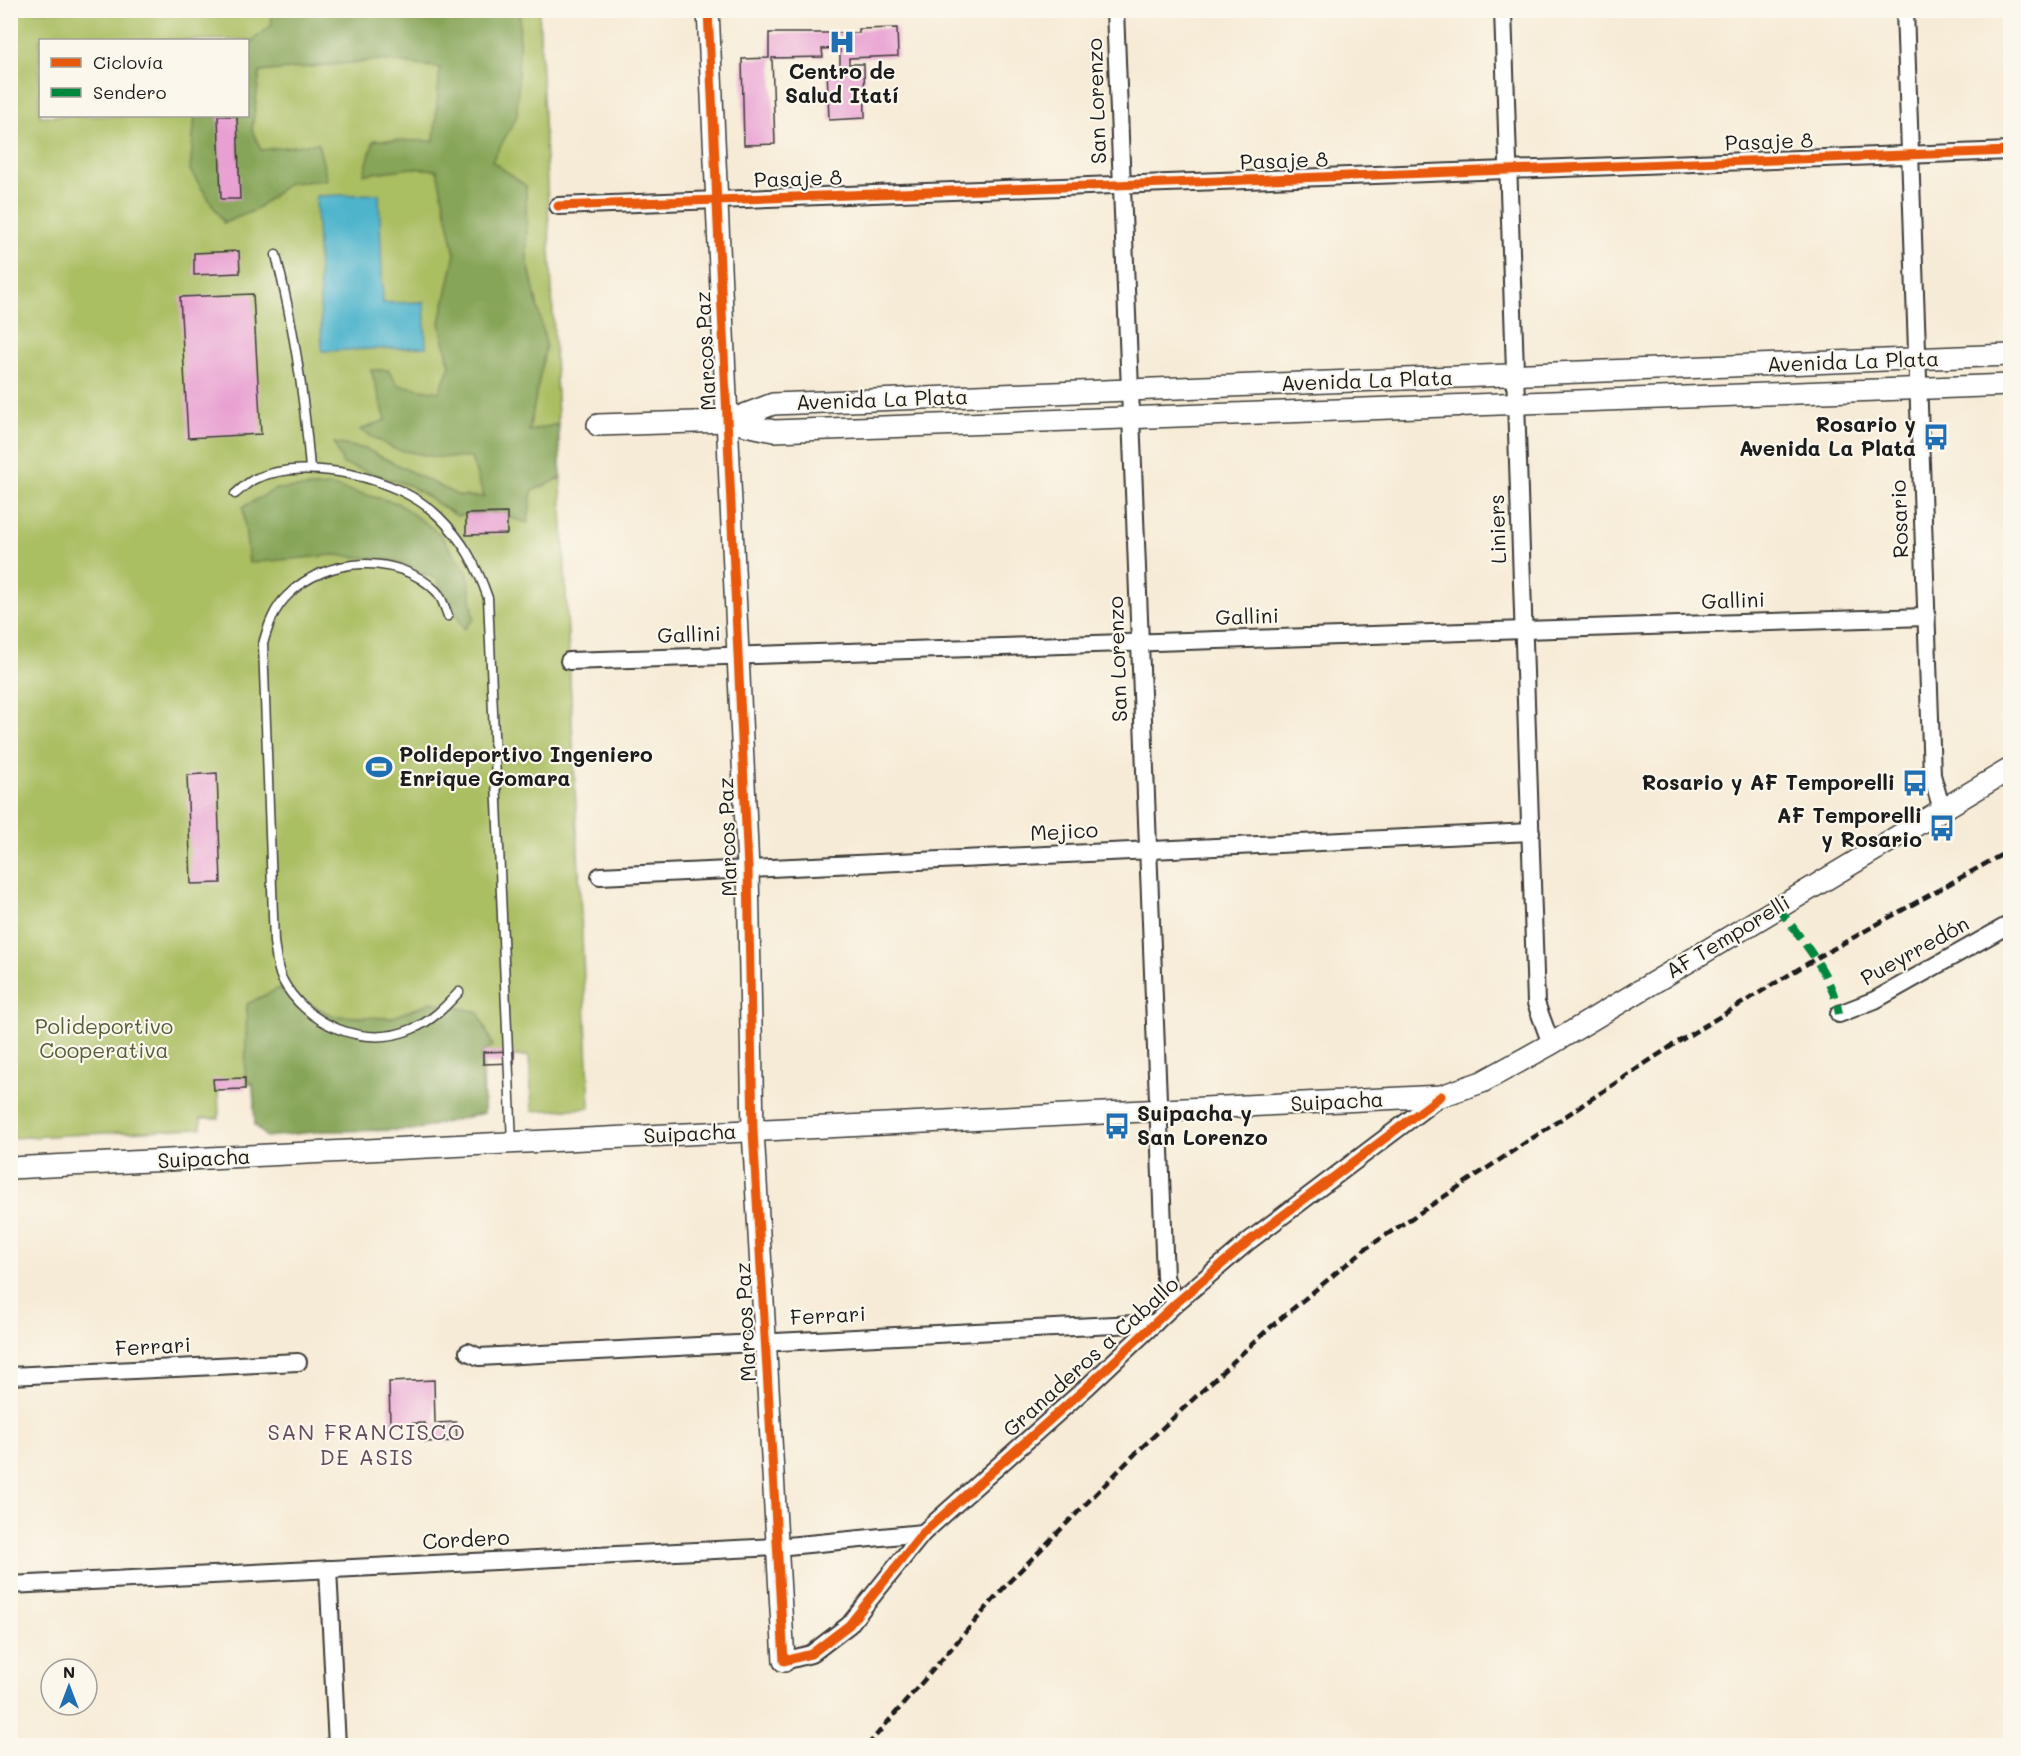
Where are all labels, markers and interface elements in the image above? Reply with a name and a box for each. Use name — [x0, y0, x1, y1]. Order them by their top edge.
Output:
hospital icon: Centro de Salud Itatí — [827, 27, 857, 57]
street label: San Lorenzo — [1080, 38, 1111, 165]
legend — [39, 39, 249, 117]
text: Ciclovía — [93, 50, 164, 74]
place label: Centro de Salud Itatí — [785, 57, 899, 108]
text: Sendero — [93, 80, 167, 104]
street label: Pasaje 8 — [1724, 125, 1814, 156]
street label: Pasaje 8 — [1239, 144, 1329, 175]
street label: Pasaje 8 — [753, 162, 843, 193]
street label: Marcos Paz — [688, 291, 721, 412]
street label: Avenida La Plata — [1766, 344, 1939, 377]
street label: Avenida La Plata — [1280, 363, 1453, 396]
street label: Avenida La Plata — [795, 382, 968, 415]
place label: Rosario y Avenida La Plata — [1739, 410, 1916, 461]
bus stop icon: Rosario y Avenida La Plata — [1921, 422, 1951, 452]
street label: Rosario — [1884, 479, 1913, 559]
street label: Liniers — [1482, 494, 1511, 564]
street label: Gallini — [1701, 585, 1765, 614]
street label: San Lorenzo — [1101, 596, 1132, 723]
street label: Gallini — [1215, 601, 1279, 630]
street label: Gallini — [657, 619, 721, 648]
place label: Polideportivo Ingeniero Enrique Gomara — [399, 740, 653, 791]
sports icon: Polideportivo Ingeniero Enrique Gomara — [364, 752, 394, 782]
place label: Rosario y AF Temporelli — [1642, 768, 1895, 796]
bus stop icon: Rosario y AF Temporelli — [1900, 768, 1930, 798]
street label: Marcos Paz — [711, 777, 742, 897]
place label: AF Temporelli y Rosario — [1777, 801, 1922, 853]
bus stop icon: AF Temporelli y Rosario — [1927, 813, 1957, 843]
street label: Mejico — [1029, 815, 1099, 846]
street label: AF Temporelli — [1660, 888, 1794, 983]
street label: Pueyrredón — [1855, 909, 1973, 991]
park label: Polideportivo Cooperativa — [35, 1012, 173, 1063]
street label: Suipacha — [1290, 1085, 1384, 1116]
place label: Suipacha y San Lorenzo — [1137, 1099, 1268, 1150]
bus stop icon: Suipacha y San Lorenzo — [1102, 1111, 1132, 1141]
street label: Suipacha — [643, 1117, 737, 1148]
street label: Suipacha — [157, 1142, 251, 1173]
street label: Marcos Paz — [728, 1262, 761, 1383]
street label: Granaderos a Caballo — [996, 1270, 1184, 1442]
street label: Ferrari — [789, 1299, 867, 1330]
street label: Ferrari — [114, 1330, 192, 1361]
district label: SAN FRANCISCO DE ASIS — [267, 1417, 467, 1471]
street label: Cordero — [422, 1523, 510, 1554]
north arrow — [39, 1657, 99, 1717]
text: N — [63, 1661, 75, 1682]

